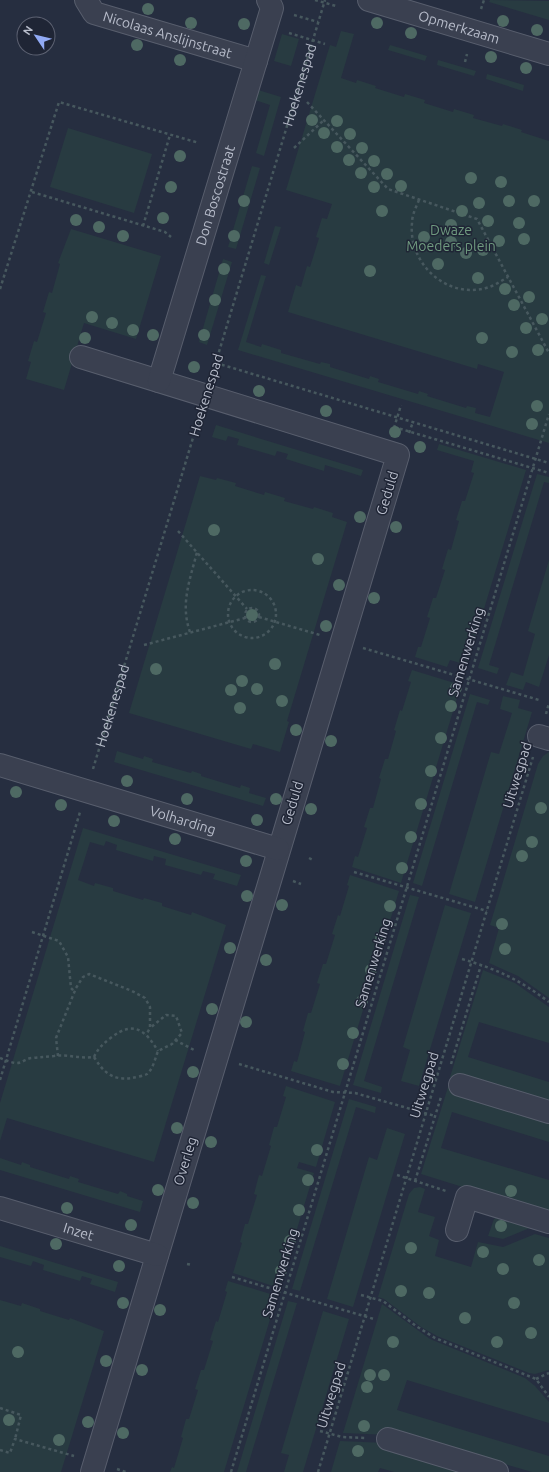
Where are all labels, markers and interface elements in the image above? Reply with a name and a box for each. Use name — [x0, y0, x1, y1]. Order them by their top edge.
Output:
street label: Opmerkzaam — [416, 7, 502, 47]
street label: Nicolaas Anslijnstraat — [101, 8, 235, 62]
north arrow — [16, 16, 56, 56]
text: N — [21, 23, 35, 37]
street label: Hoekenespad — [279, 42, 319, 128]
street label: Don Boscostraat — [193, 143, 238, 247]
park label: Dwaze Moeders plein — [406, 222, 496, 254]
street label: Hoekenespad — [186, 352, 226, 438]
street label: Geduld — [373, 469, 401, 517]
street label: Samenwerking — [445, 605, 487, 699]
street label: Hoekenespad — [92, 662, 132, 749]
street label: Uitwegpad — [499, 740, 535, 810]
street label: Geduld — [278, 779, 306, 827]
street label: Volharding — [148, 803, 218, 838]
street label: Samenwerking — [352, 916, 394, 1010]
street label: Uitwegpad — [406, 1050, 442, 1120]
street label: Overleg — [170, 1135, 200, 1187]
street label: Inzet — [61, 1219, 96, 1244]
street label: Samenwerking — [259, 1226, 301, 1320]
street label: Uitwegpad — [313, 1360, 349, 1430]

